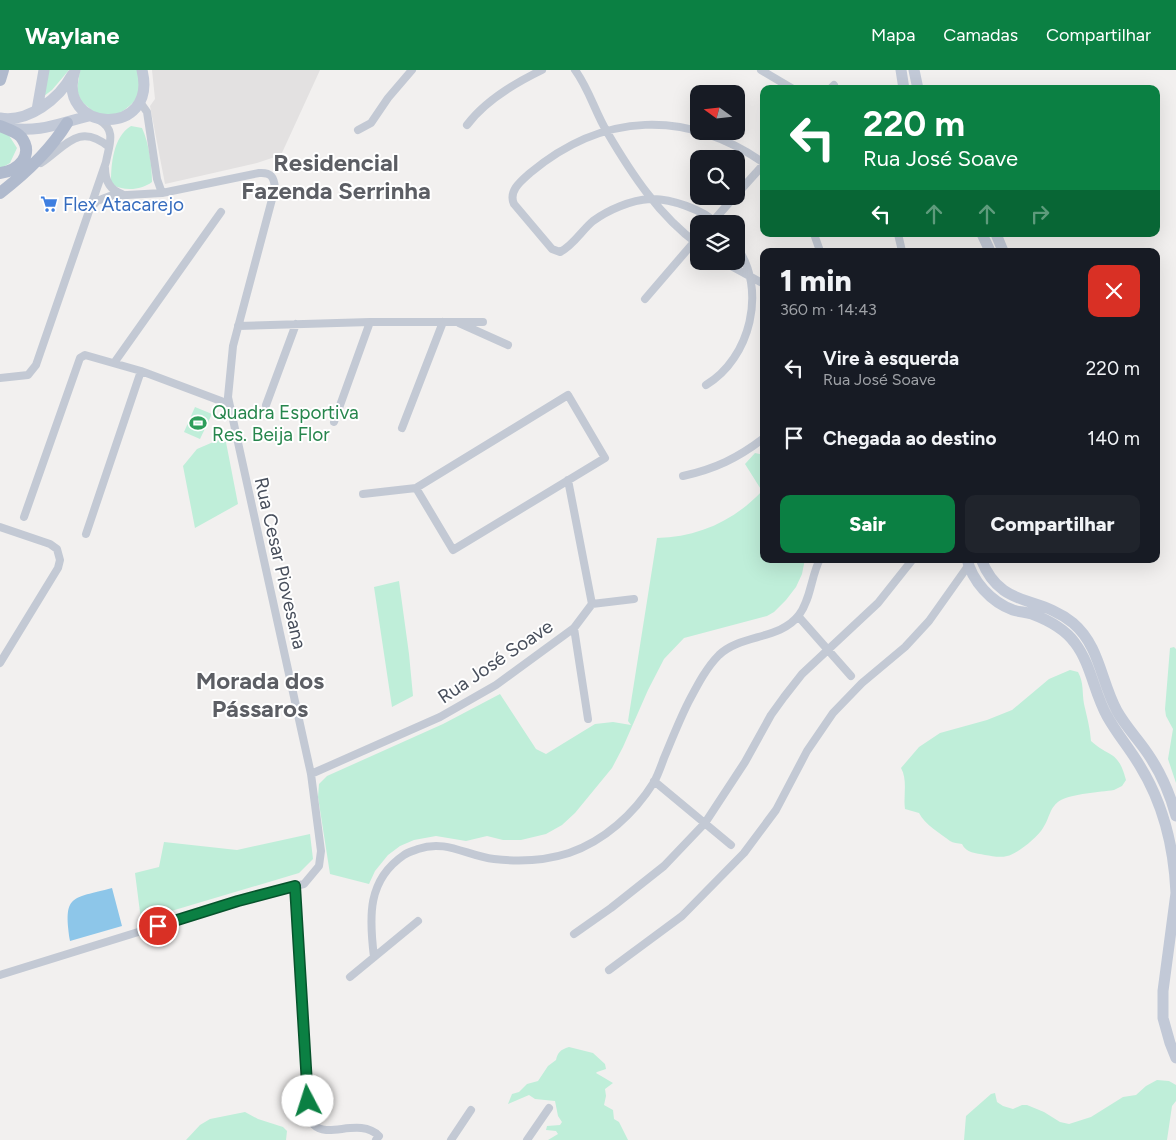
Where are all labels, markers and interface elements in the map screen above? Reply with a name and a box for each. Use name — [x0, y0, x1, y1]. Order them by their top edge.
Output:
text: Waylane — [25, 21, 120, 50]
text: Mapa — [871, 24, 915, 46]
text: Camadas — [943, 24, 1018, 46]
text: Compartilhar — [1046, 24, 1151, 46]
north arrow — [690, 85, 745, 140]
map controls — [690, 85, 745, 270]
text: 220 m — [863, 103, 965, 145]
icon: left — [780, 105, 845, 170]
text: Rua José Soave — [863, 145, 1018, 172]
district label: Residencial Fazenda Serrinha — [241, 148, 431, 205]
button: search — [690, 150, 745, 205]
place label: Flex Atacarejo — [63, 193, 184, 216]
supermarket icon: Flex Atacarejo — [39, 194, 59, 214]
icon: left — [867, 200, 895, 228]
icon: ahead — [920, 200, 948, 228]
icon: ahead — [973, 200, 1001, 228]
icon: right — [1026, 200, 1054, 228]
button: layers — [690, 215, 745, 270]
text: 1 min — [780, 262, 852, 299]
button: close — [1088, 265, 1140, 317]
text: 360 m · 14:43 — [780, 300, 877, 319]
text: Vire à esquerda — [823, 347, 959, 370]
icon: left — [780, 354, 808, 382]
text: 220 m — [1086, 357, 1140, 380]
text: Rua José Soave — [823, 370, 936, 389]
place label: Quadra Esportiva Res. Beija Flor — [212, 401, 359, 446]
sports icon: Quadra Esportiva Res. Beija Flor — [188, 413, 208, 433]
icon: arrive — [780, 424, 808, 452]
text: Chegada ao destino — [823, 427, 996, 450]
text: 140 m — [1087, 427, 1140, 450]
street label: Rua Cesar Piovesana — [250, 475, 311, 651]
button: Sair — [780, 495, 955, 553]
button: Compartilhar — [965, 495, 1140, 553]
street label: Rua José Soave — [433, 614, 557, 708]
district label: Morada dos Pássaros — [196, 666, 324, 723]
pin — [137, 905, 179, 947]
icon: arrive — [144, 912, 172, 940]
position arrow — [281, 1074, 333, 1126]

